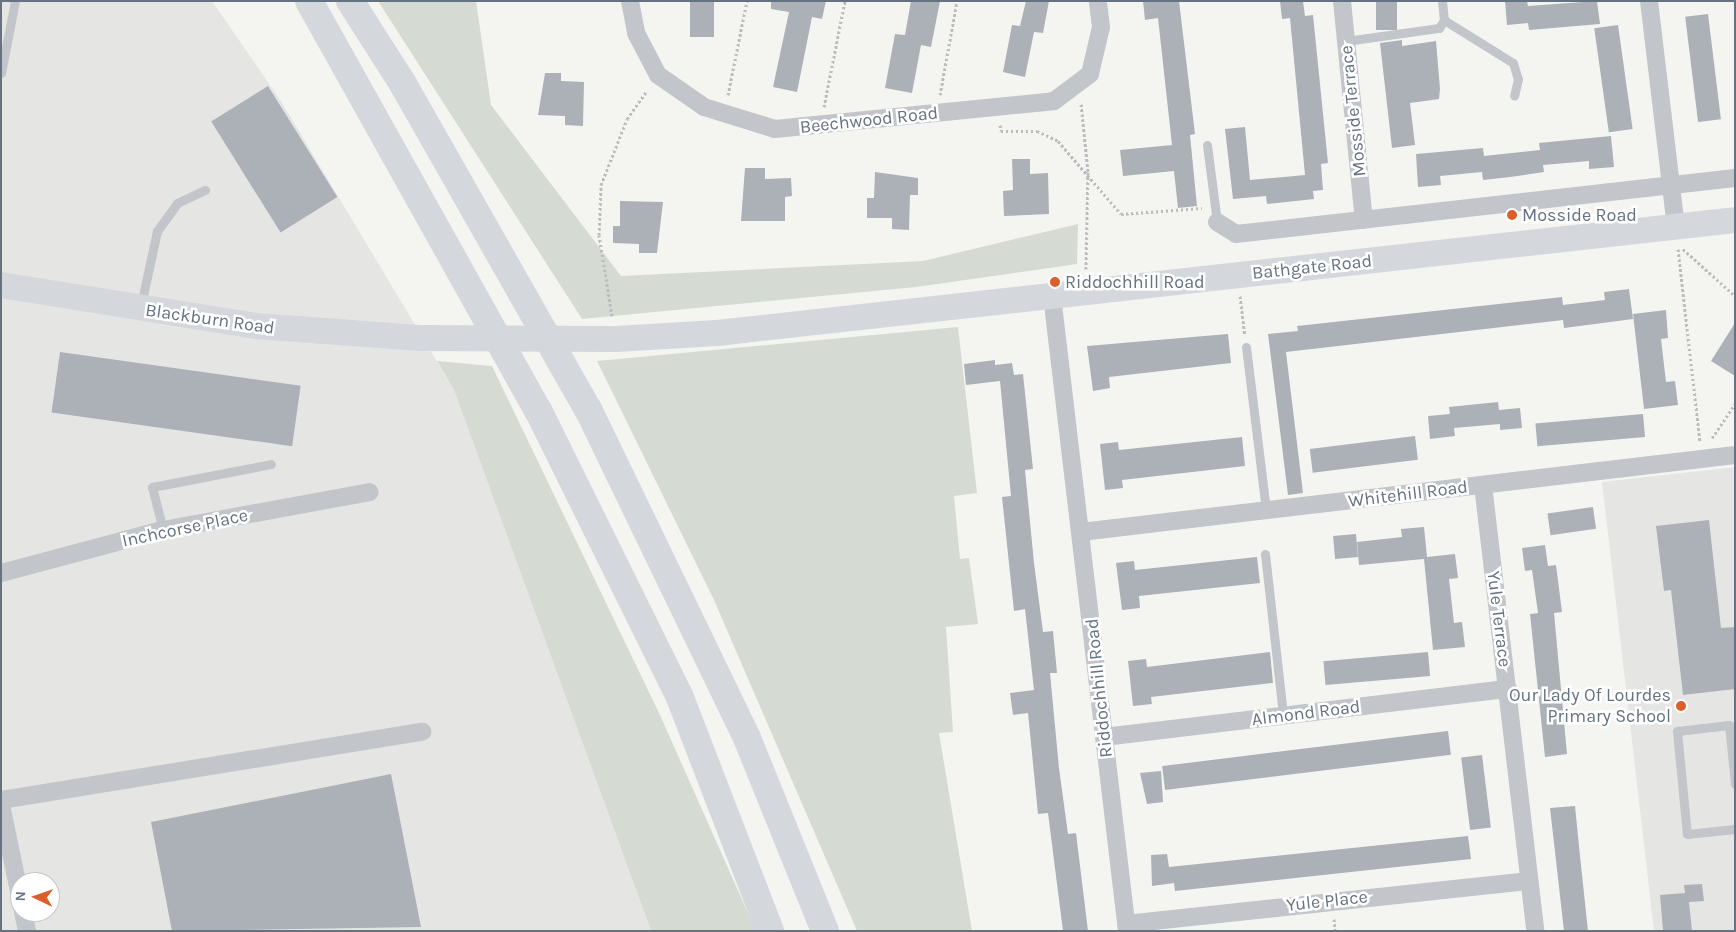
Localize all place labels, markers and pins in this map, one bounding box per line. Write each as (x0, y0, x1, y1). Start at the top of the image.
place label: Mosside Road (1522, 204, 1637, 226)
marker: Mosside Road (1506, 209, 1518, 221)
place label: Riddochhill Road (1065, 271, 1205, 293)
marker: Riddochhill Road (1049, 276, 1061, 288)
place label: Our Lady Of Lourdes Primary School (1509, 685, 1671, 728)
marker: Our Lady Of Lourdes Primary School (1675, 700, 1687, 712)

